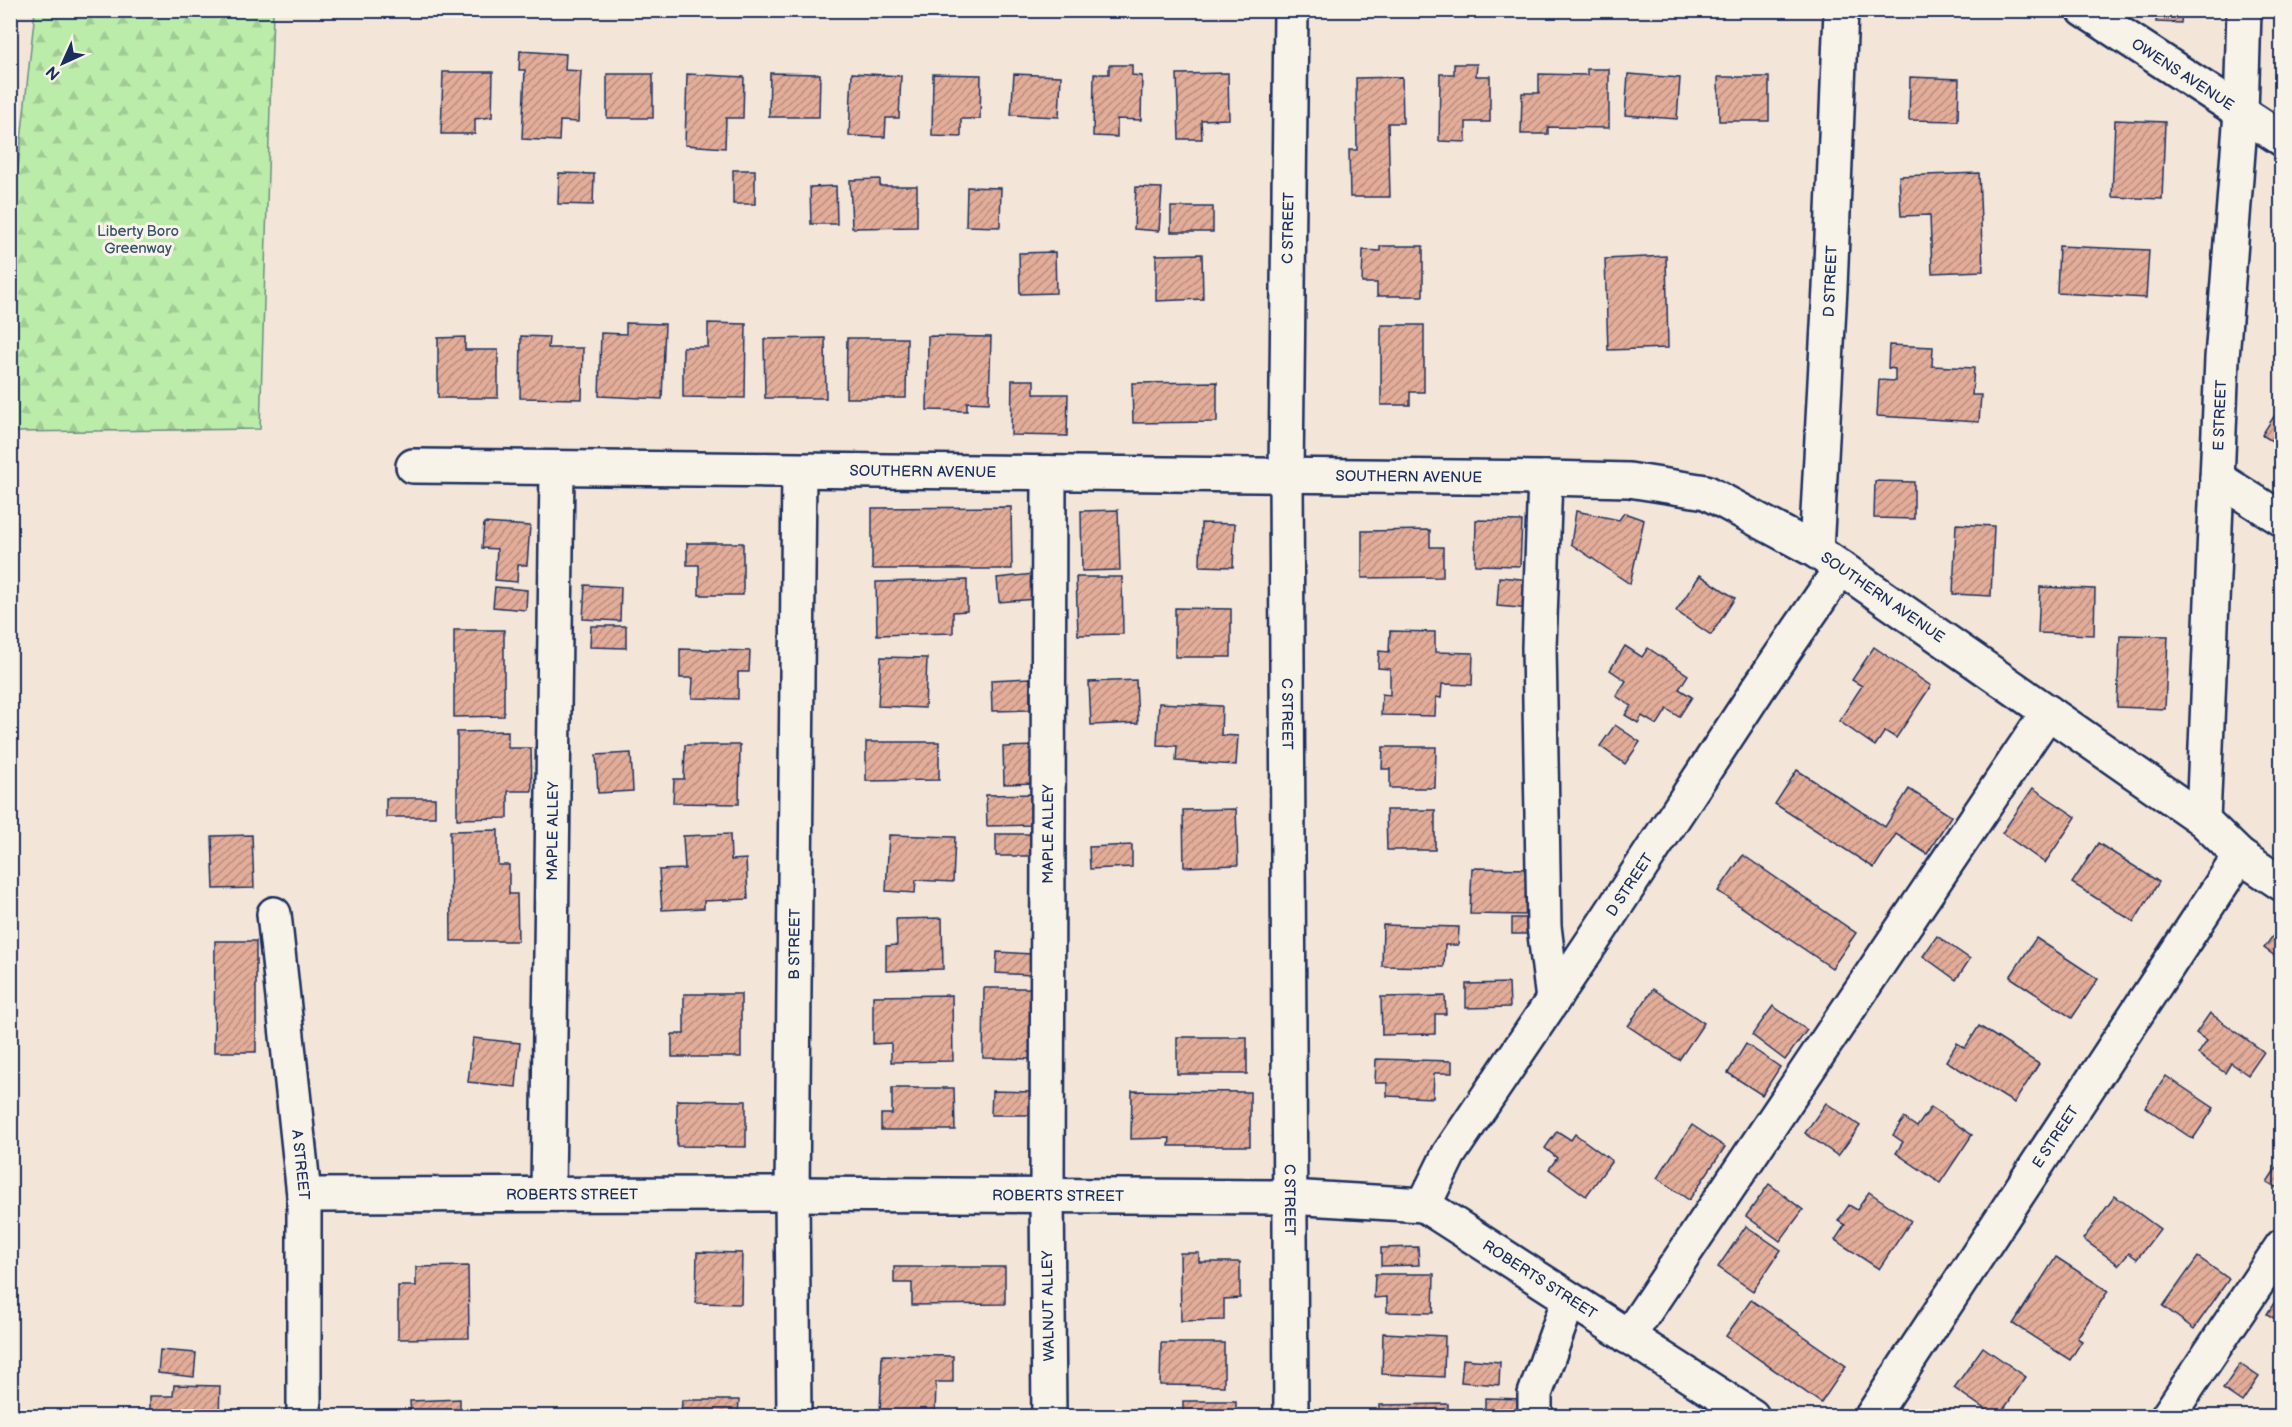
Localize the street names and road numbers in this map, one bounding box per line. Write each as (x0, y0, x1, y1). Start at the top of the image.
street label: OWENS AVENUE (2128, 35, 2237, 115)
street label: C STREET (1278, 192, 1299, 264)
street label: D STREET (1819, 245, 1842, 318)
street label: E STREET (2209, 380, 2231, 451)
street label: SOUTHERN AVENUE (850, 462, 996, 482)
street label: SOUTHERN AVENUE (1336, 467, 1482, 487)
street label: SOUTHERN AVENUE (1817, 548, 1948, 647)
street label: C STREET (1277, 678, 1296, 750)
street label: MAPLE ALLEY (543, 781, 563, 881)
street label: MAPLE ALLEY (1039, 784, 1058, 884)
street label: D STREET (1602, 850, 1658, 920)
street label: B STREET (785, 908, 805, 980)
street label: E STREET (2028, 1102, 2083, 1172)
street label: A STREET (287, 1129, 313, 1200)
street label: C STREET (1280, 1164, 1299, 1236)
street label: ROBERTS STREET (506, 1185, 638, 1205)
street label: ROBERTS STREET (992, 1186, 1124, 1206)
street label: ROBERTS STREET (1479, 1236, 1600, 1324)
street label: WALNUT ALLEY (1038, 1250, 1059, 1362)

